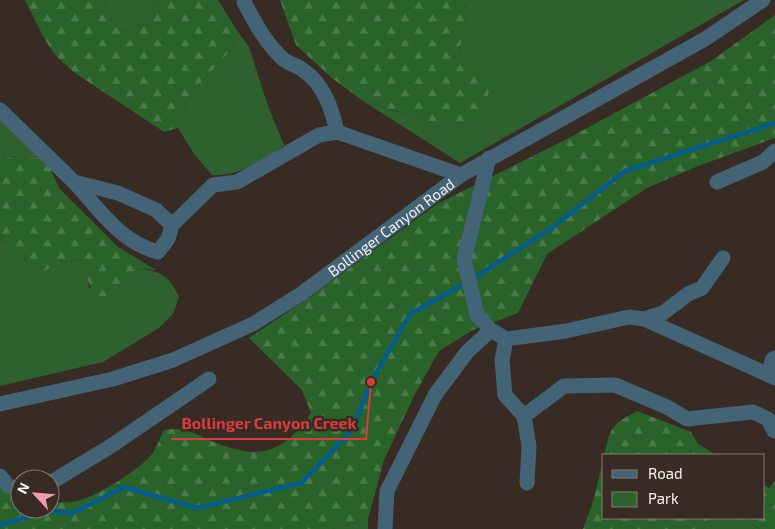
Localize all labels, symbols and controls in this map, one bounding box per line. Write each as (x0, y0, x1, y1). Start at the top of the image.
street label: Bollinger Canyon Road (324, 174, 458, 280)
callout: Bollinger Canyon Creek (171, 408, 366, 439)
text: Bollinger Canyon Creek (181, 413, 357, 433)
legend (602, 454, 765, 519)
text: Road (648, 464, 683, 482)
north arrow (10, 469, 60, 519)
text: N (13, 480, 33, 496)
text: Park (648, 489, 679, 507)

